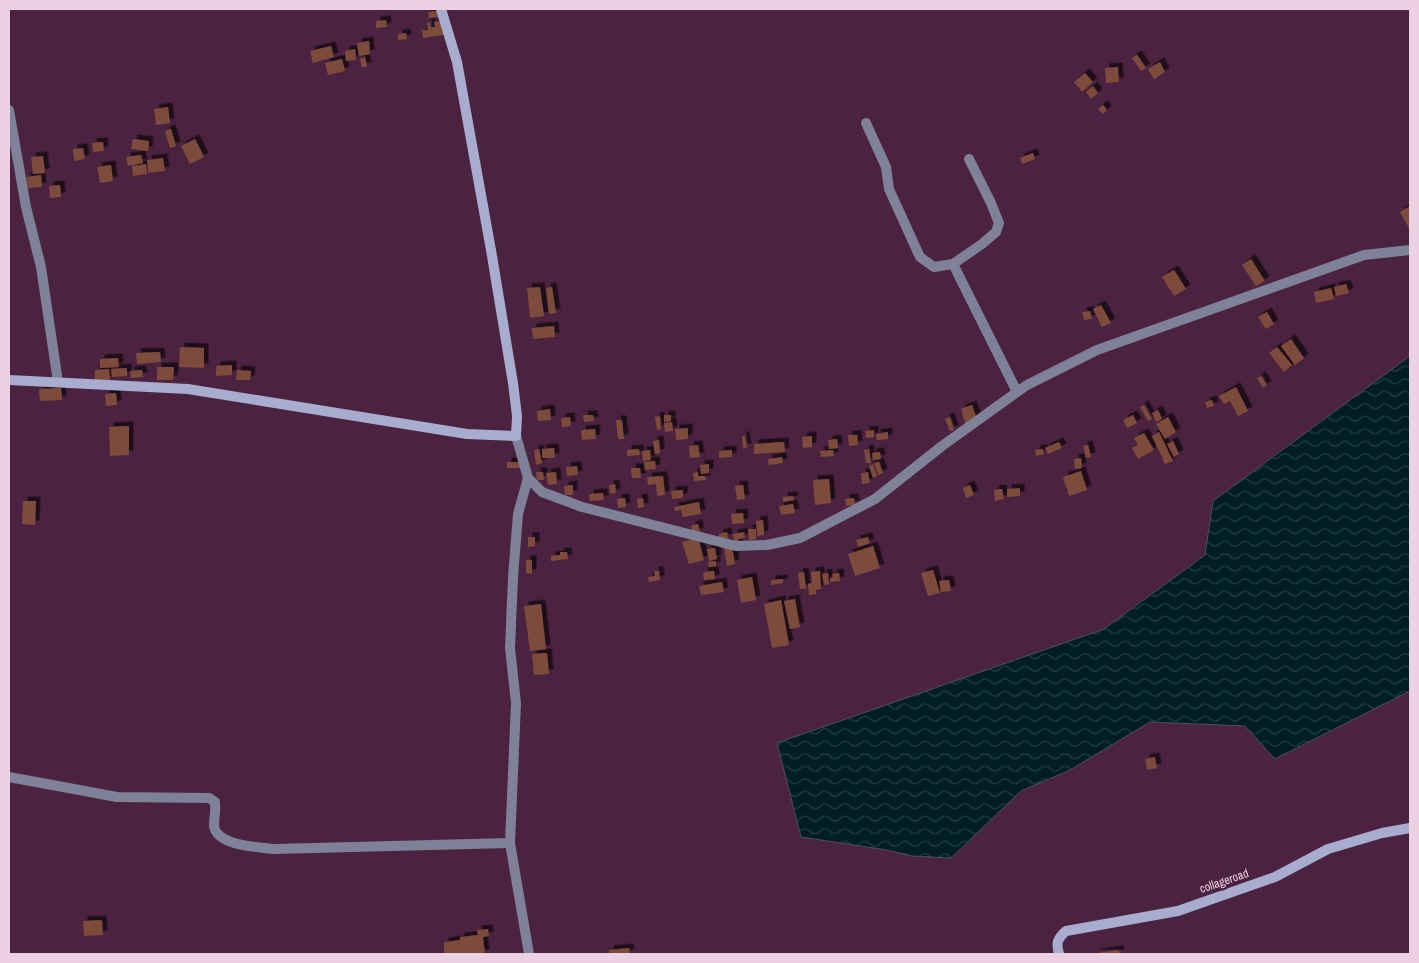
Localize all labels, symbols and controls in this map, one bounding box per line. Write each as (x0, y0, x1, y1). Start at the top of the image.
street label: collageroad (1197, 865, 1251, 897)

